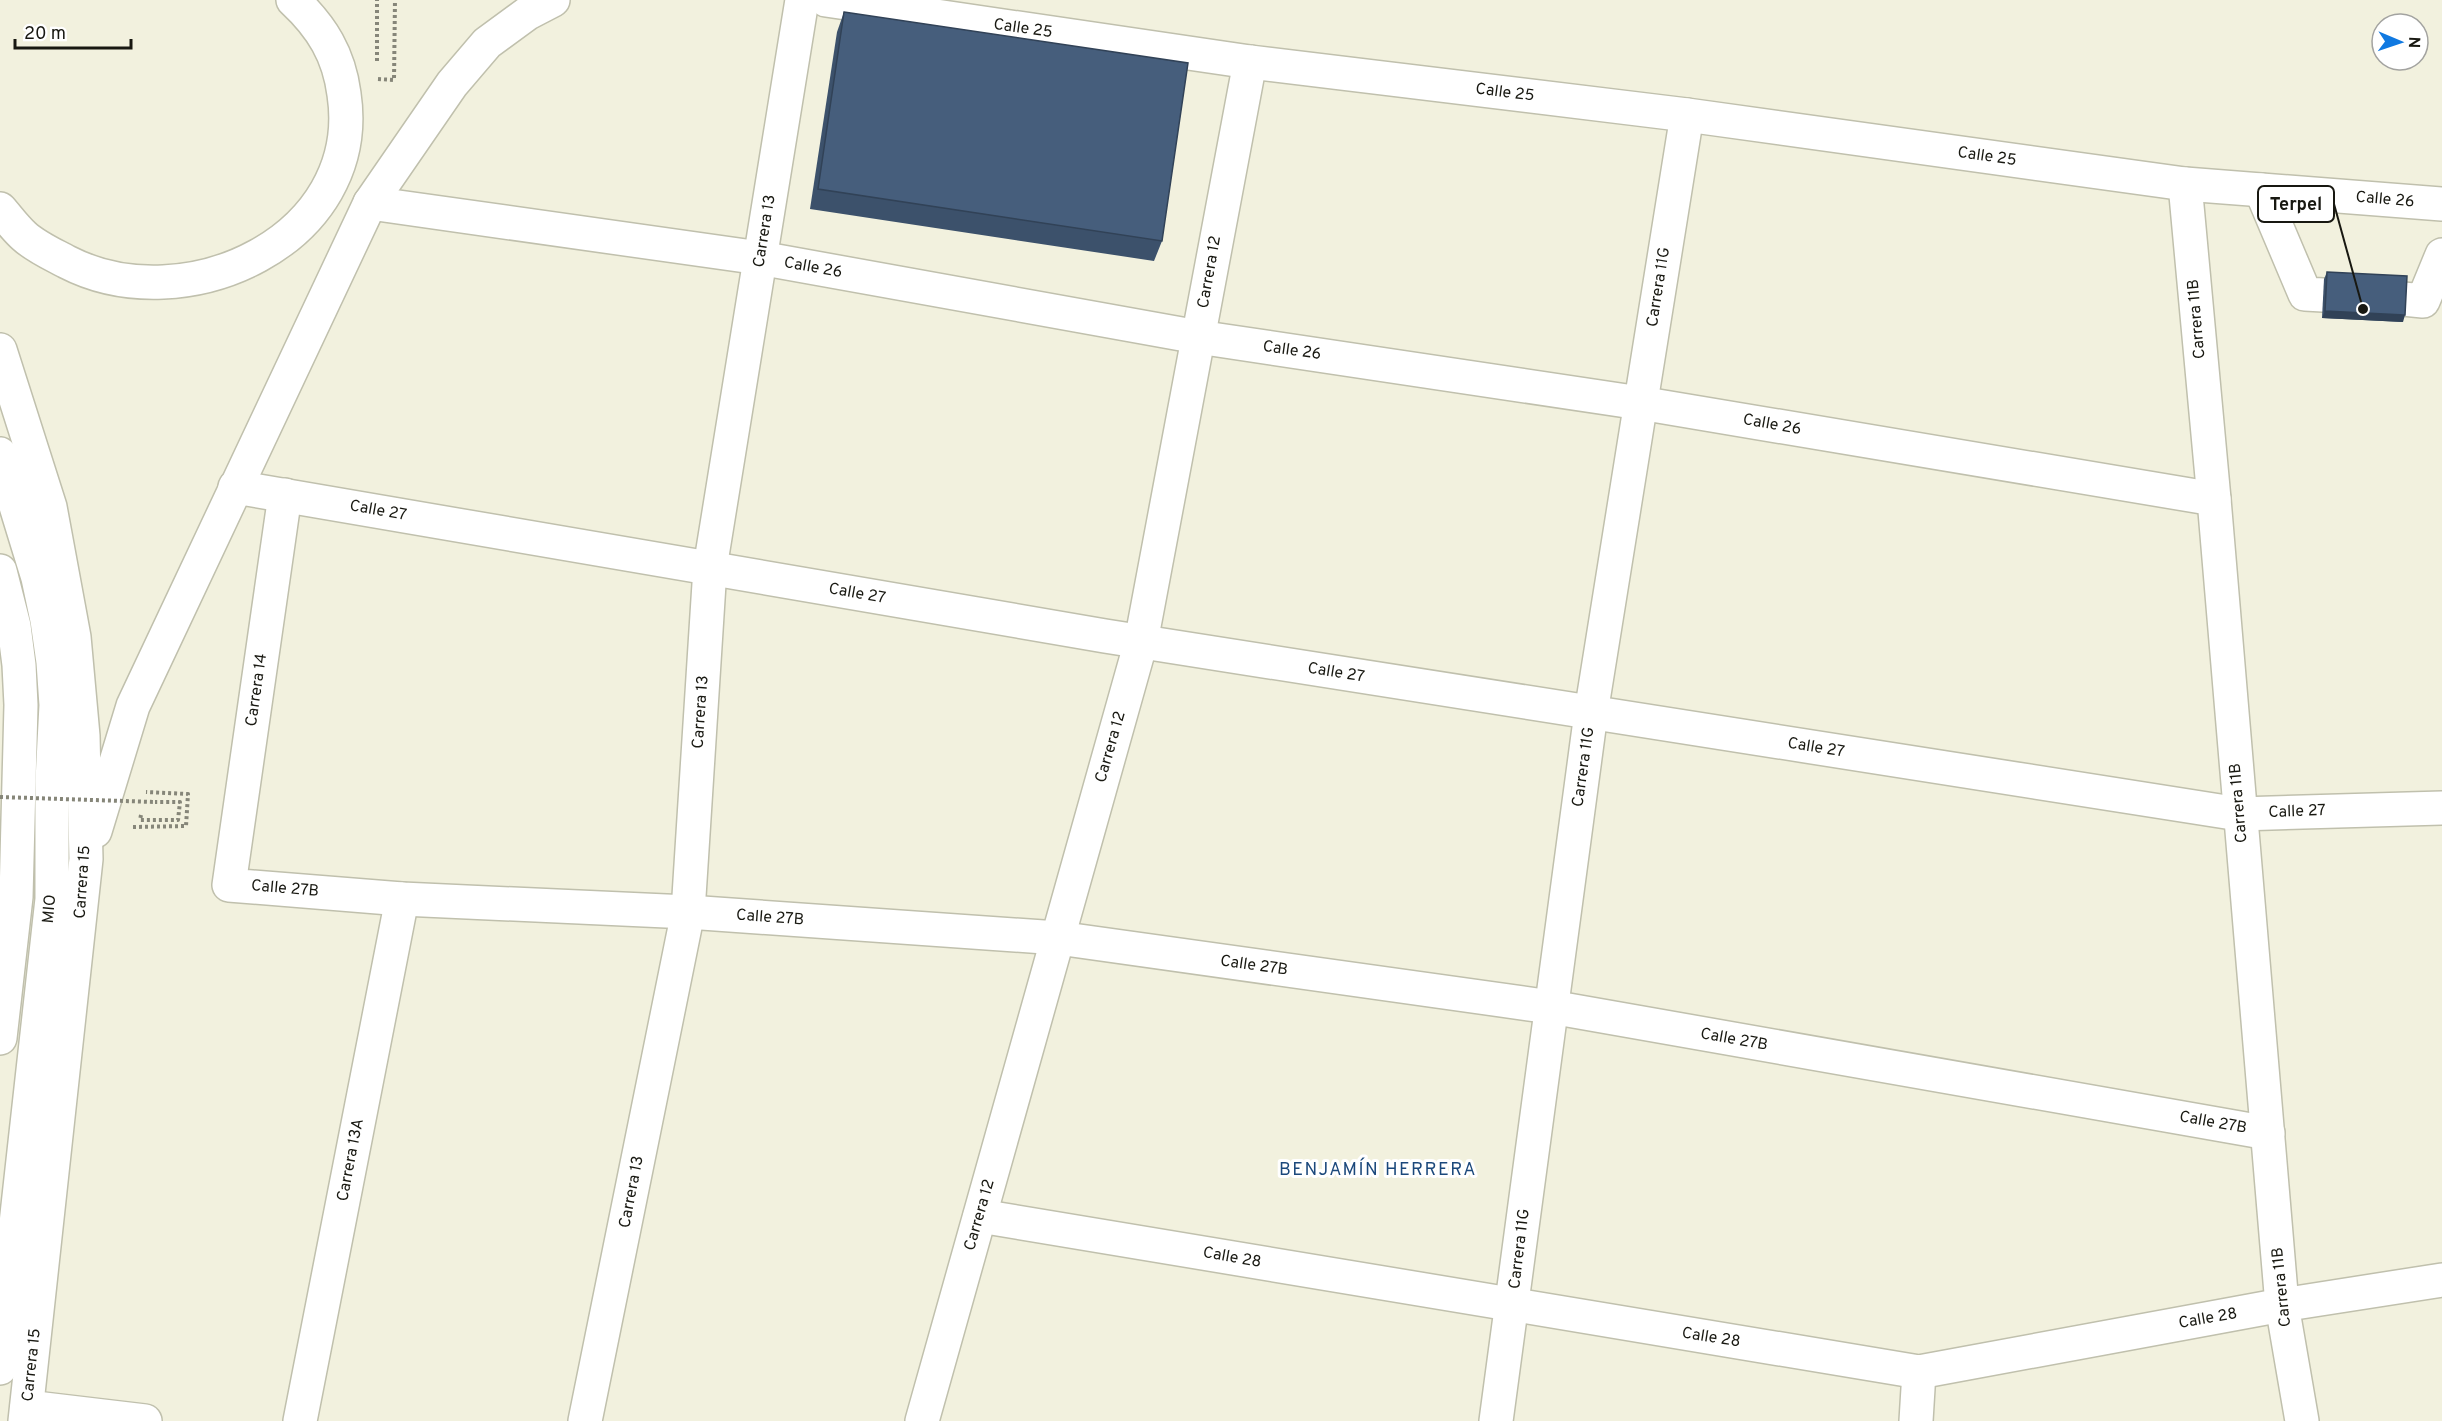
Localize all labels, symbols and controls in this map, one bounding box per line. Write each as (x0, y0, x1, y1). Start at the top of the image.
scale bar (15, 12, 130, 50)
north arrow (2370, 12, 2430, 72)
street label: Calle 25 (992, 15, 1054, 43)
text: 20 m (24, 23, 66, 46)
text: N (2403, 36, 2423, 49)
street label: Calle 25 (1474, 79, 1536, 107)
street label: Calle 25 (1956, 143, 2018, 171)
callout: Terpel (2258, 186, 2334, 222)
street label: Calle 26 (2355, 187, 2415, 213)
street label: Carrera 13 (749, 193, 781, 269)
text: Terpel (2270, 194, 2322, 217)
street label: Carrera 12 (1194, 234, 1226, 310)
street label: Carrera 11G (1643, 246, 1675, 328)
street label: Calle 26 (782, 253, 844, 283)
street label: Carrera 11B (2184, 278, 2210, 360)
street label: Calle 26 (1261, 337, 1323, 365)
street label: Calle 26 (1741, 410, 1803, 440)
street label: Calle 27 (348, 496, 408, 526)
street label: Calle 27 (827, 579, 887, 609)
street label: Carrera 14 (242, 652, 272, 728)
street label: Calle 27 (1306, 659, 1366, 687)
street label: Carrera 13 (688, 675, 714, 749)
street label: Carrera 12 (1091, 709, 1131, 785)
street label: Carrera 11G (1568, 726, 1600, 808)
street label: Calle 27 (1786, 734, 1846, 762)
street label: Carrera 11B (2226, 762, 2252, 844)
street label: Calle 27 (2268, 801, 2326, 823)
street label: Carrera 15 (70, 845, 96, 919)
street label: Calle 27B (250, 876, 320, 902)
street label: MIO (39, 894, 61, 924)
street label: Calle 27B (735, 906, 805, 930)
street label: Calle 27B (1219, 951, 1289, 981)
street label: Calle 27B (1699, 1024, 1769, 1056)
street label: Calle 27B (2178, 1107, 2248, 1139)
street label: Carrera 13A (333, 1117, 369, 1203)
street label: Carrera 13 (615, 1154, 649, 1230)
district label: BENJAMÍN HERRERA (1279, 1157, 1477, 1182)
street label: Carrera 12 (960, 1177, 1000, 1253)
street label: Carrera 11G (1505, 1208, 1535, 1290)
street label: Calle 28 (1201, 1243, 1263, 1273)
street label: Carrera 11B (2268, 1246, 2296, 1328)
street label: Calle 28 (2177, 1304, 2239, 1334)
street label: Calle 28 (1680, 1324, 1742, 1352)
street label: Carrera 15 (18, 1327, 46, 1403)

